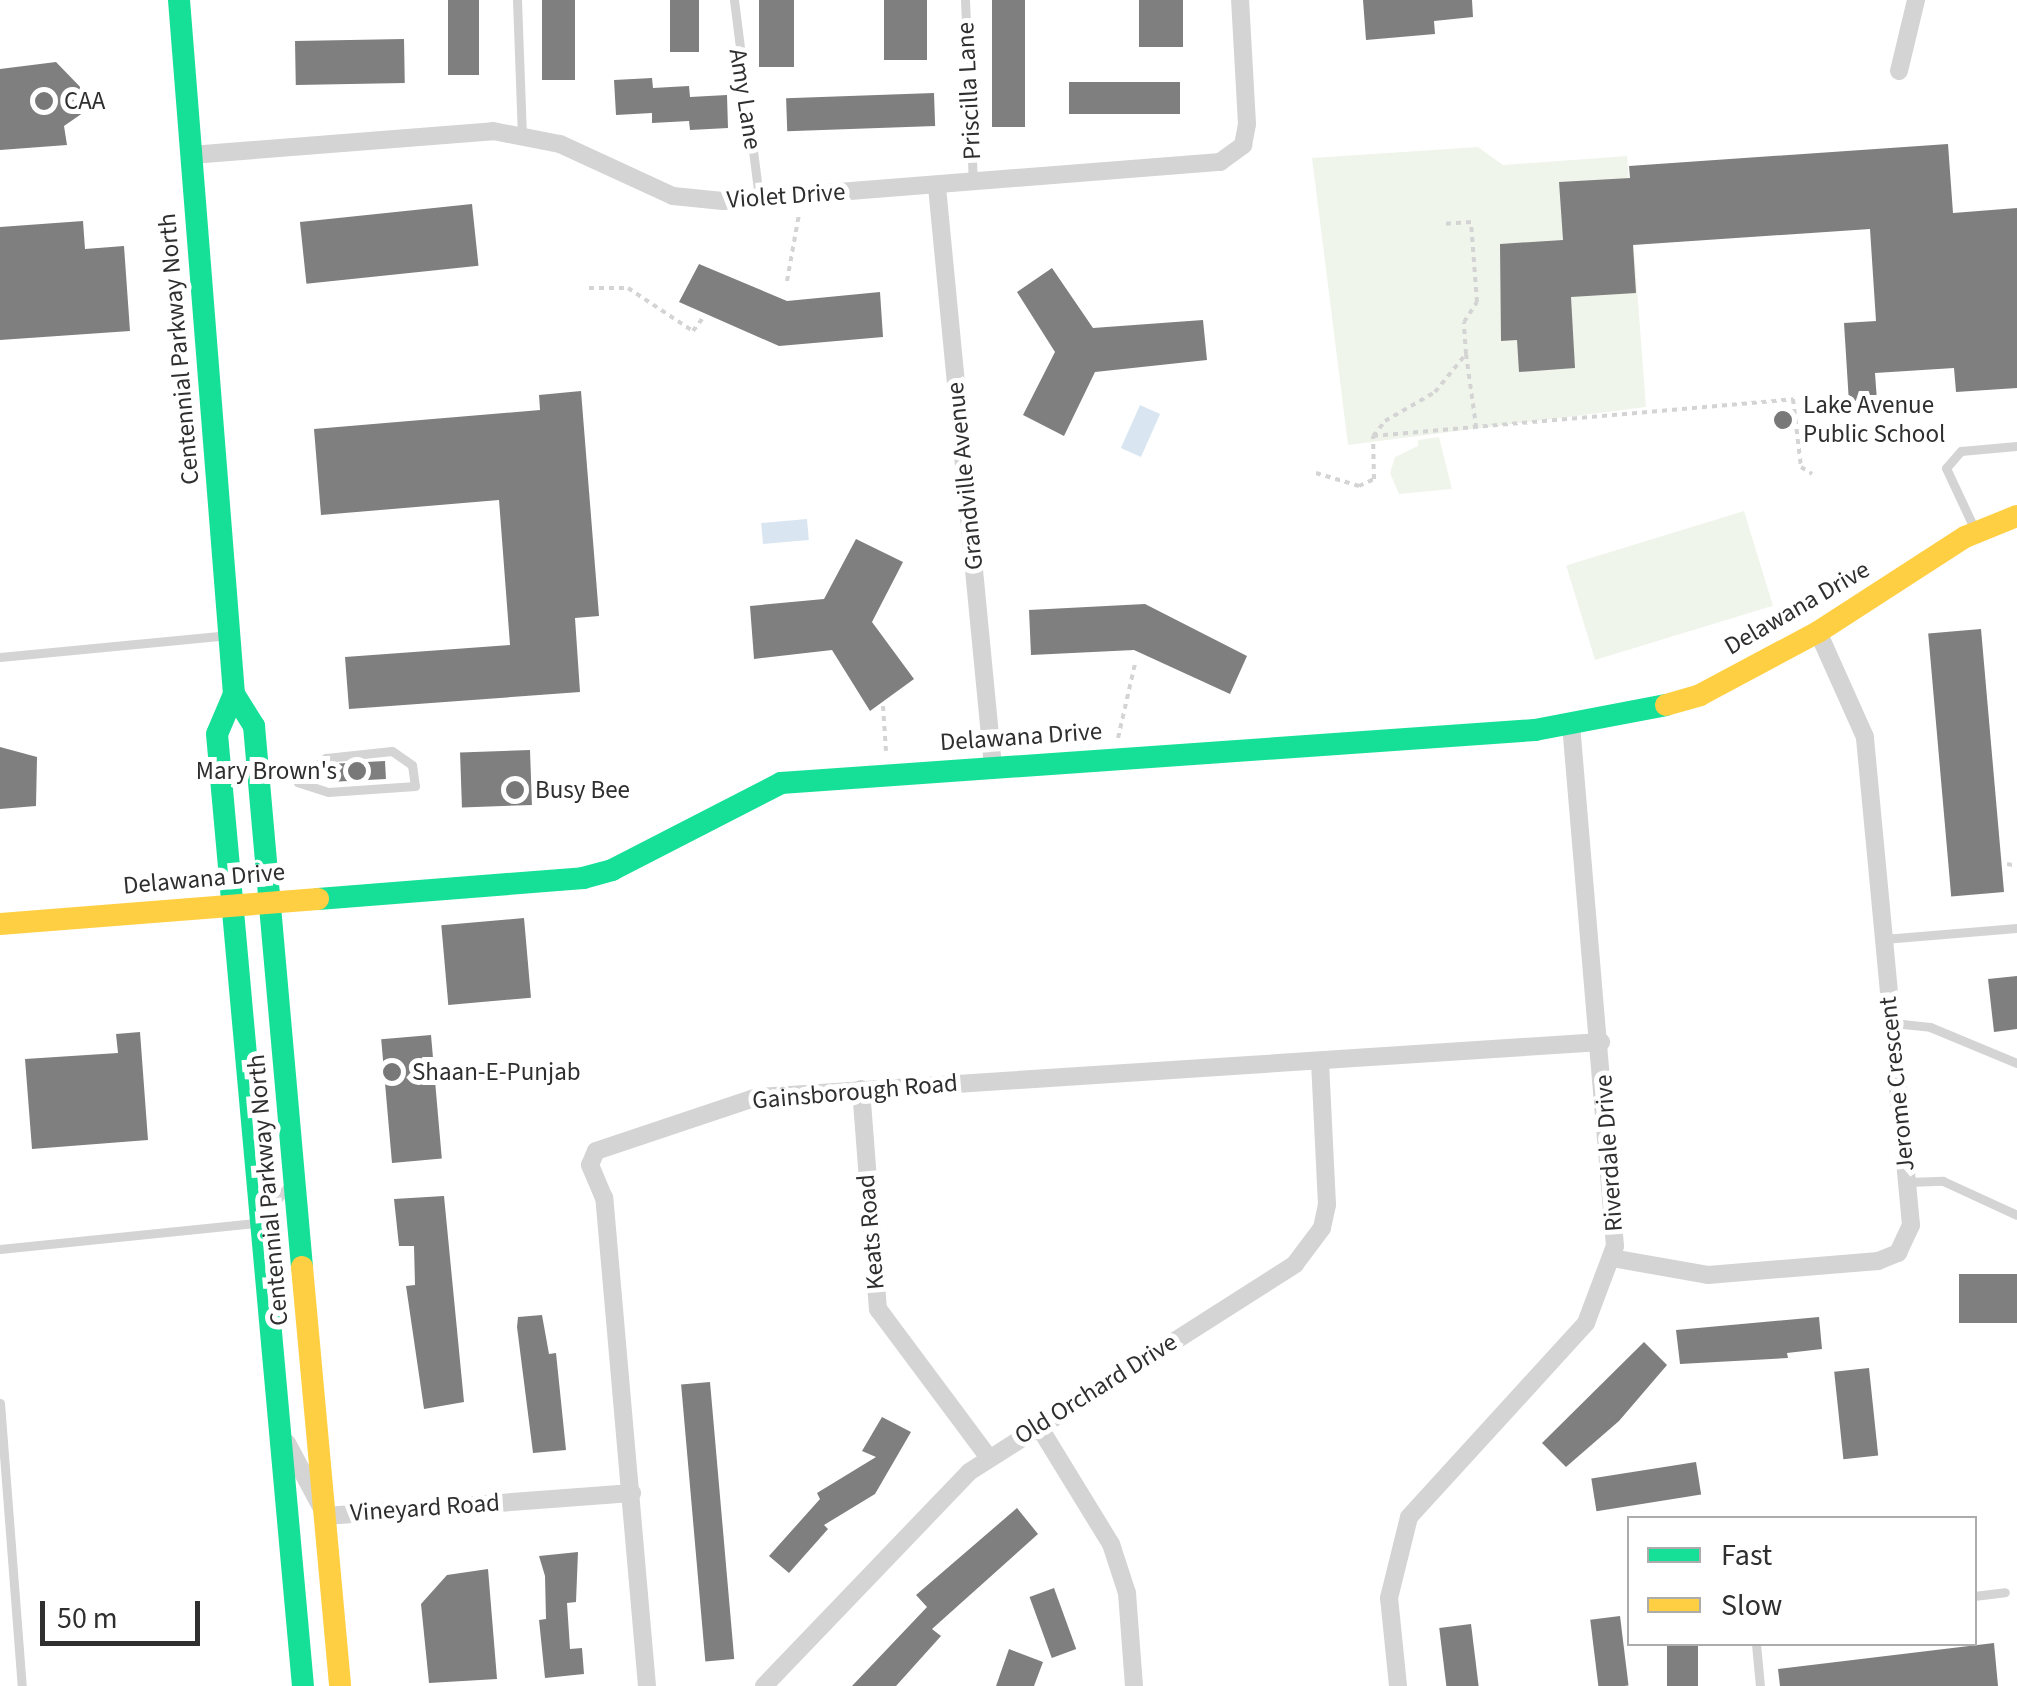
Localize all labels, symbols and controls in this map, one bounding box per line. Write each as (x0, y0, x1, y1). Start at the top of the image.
street label: Priscilla Lane (950, 21, 988, 161)
street label: Amy Lane (722, 46, 768, 152)
place label: CAA (64, 86, 105, 116)
marker: CAA (33, 90, 55, 112)
street label: Violet Drive (726, 177, 846, 215)
street label: Centennial Parkway North (152, 212, 206, 486)
street label: Grandville Avenue (940, 381, 990, 571)
place label: Lake Avenue Public School (1803, 391, 1945, 450)
marker: Lake Avenue Public School (1772, 409, 1794, 431)
street label: Delawana Drive (1719, 554, 1875, 662)
street label: Delawana Drive (939, 716, 1103, 758)
place label: Mary Brown's (196, 756, 337, 786)
marker: Mary Brown's (346, 760, 368, 782)
place label: Busy Bee (535, 775, 630, 805)
marker: Busy Bee (504, 779, 526, 801)
street label: Delawana Drive (122, 857, 286, 901)
street label: Jerome Crescent (1873, 995, 1921, 1173)
street label: Centennial Parkway North (241, 1053, 295, 1327)
place label: Shaan-E-Punjab (412, 1057, 581, 1087)
marker: Shaan-E-Punjab (381, 1061, 403, 1083)
street label: Gainsborough Road (751, 1068, 959, 1116)
street label: Riverdale Drive (1589, 1074, 1629, 1232)
street label: Keats Road (851, 1173, 891, 1291)
street label: Old Orchard Drive (1009, 1327, 1183, 1451)
street label: Vineyard Road (349, 1488, 501, 1528)
legend (1627, 1516, 1977, 1646)
text: Fast (1721, 1534, 1772, 1577)
scale bar (45, 1581, 205, 1643)
text: Slow (1721, 1584, 1782, 1627)
text: 50 m (57, 1597, 118, 1640)

